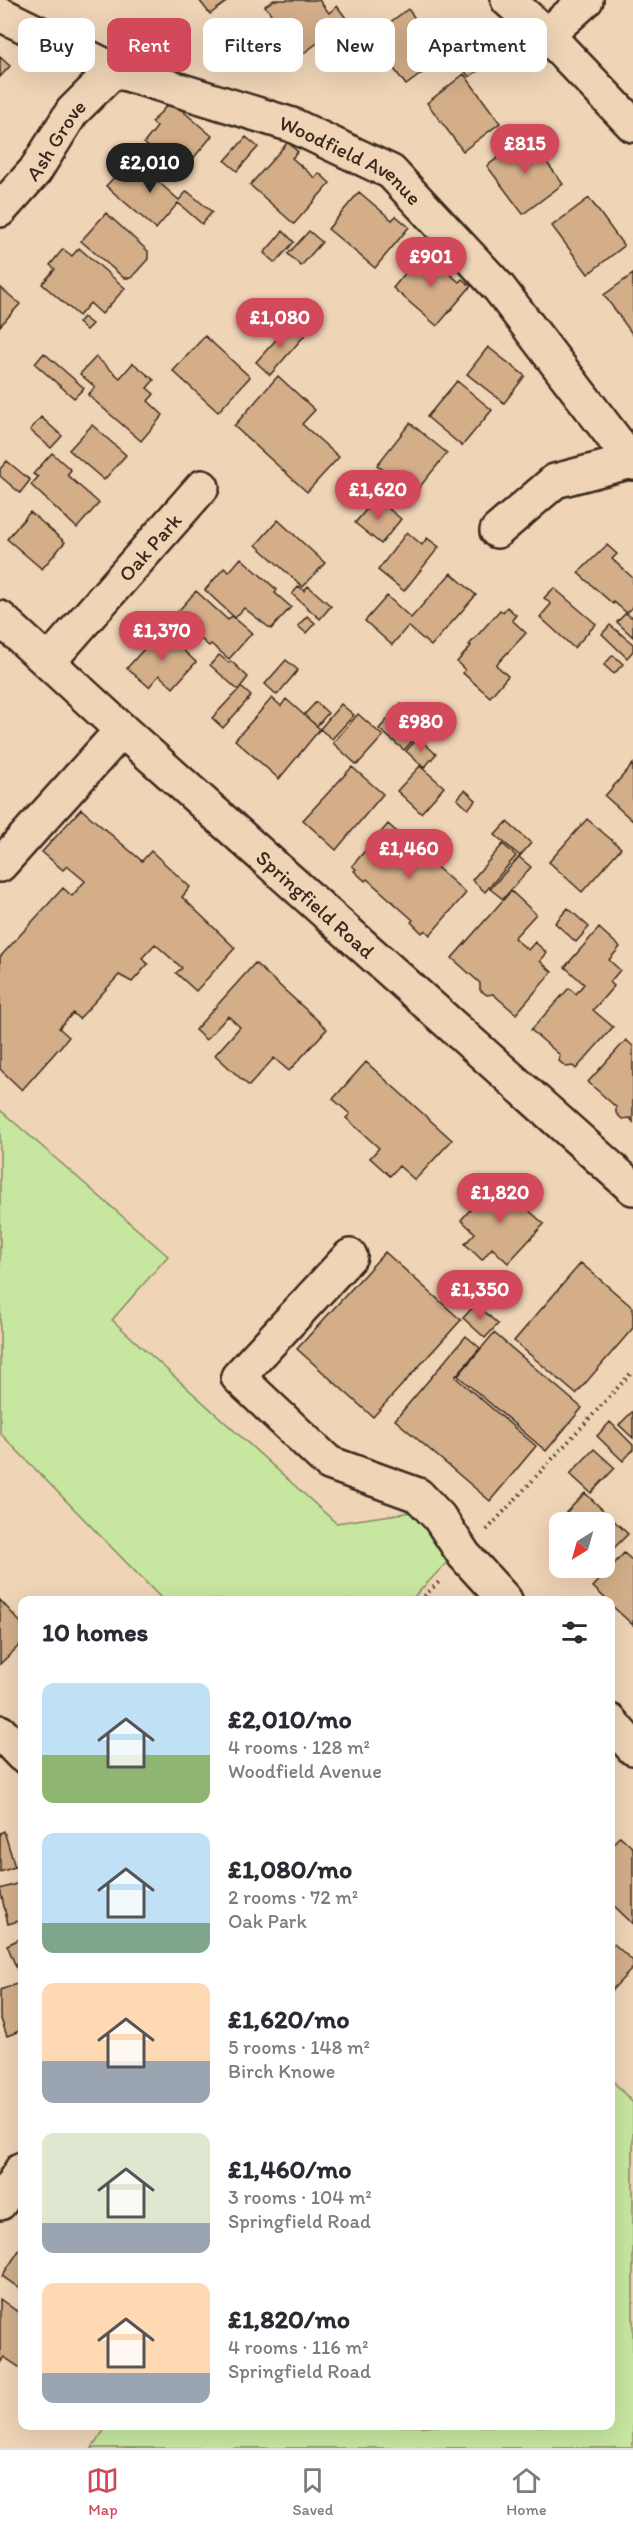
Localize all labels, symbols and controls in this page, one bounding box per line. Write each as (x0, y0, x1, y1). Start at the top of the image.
chip: Buy (18, 18, 95, 72)
chip: Rent (107, 18, 191, 72)
chip: Filters (203, 18, 303, 72)
chip: New (315, 18, 395, 72)
chip: Apartment (407, 18, 547, 72)
street label: Ash Grove (20, 93, 91, 185)
street label: Woodfield Avenue (277, 109, 427, 210)
pin: £815 (489, 124, 561, 175)
text: £815 (504, 131, 546, 155)
pin: £2,010 (101, 143, 199, 194)
text: £2,010 (120, 150, 180, 174)
pin: £901 (395, 237, 467, 288)
text: £901 (410, 244, 452, 268)
pin: £1,080 (231, 298, 329, 349)
text: £1,080 (250, 305, 310, 329)
pin: £1,620 (329, 470, 427, 521)
text: £1,620 (349, 477, 407, 501)
street label: Oak Park (113, 507, 186, 586)
pin: £1,370 (113, 611, 211, 662)
text: £1,370 (133, 618, 191, 642)
pin: £980 (385, 702, 457, 753)
text: £980 (399, 709, 443, 733)
pin: £1,460 (360, 829, 458, 880)
text: £1,460 (379, 836, 439, 860)
street label: Springfield Road (252, 844, 381, 964)
pin: £1,820 (451, 1173, 549, 1224)
text: £1,820 (471, 1180, 529, 1204)
pin: £1,350 (431, 1270, 529, 1321)
text: £1,350 (451, 1277, 509, 1301)
north arrow (549, 1512, 615, 1578)
map controls (549, 1512, 615, 1578)
text: 10 homes (42, 1616, 148, 1648)
icon: filters (558, 1616, 591, 1649)
text: £2,010/mo (228, 1703, 352, 1735)
icon: home (90, 1707, 162, 1779)
text: 4 rooms · 128 m² (228, 1735, 370, 1759)
text: Woodfield Avenue (228, 1759, 382, 1783)
text: £1,080/mo (228, 1853, 352, 1885)
icon: home (90, 1857, 162, 1929)
text: 2 rooms · 72 m² (228, 1885, 358, 1909)
text: Oak Park (228, 1909, 307, 1933)
text: £1,620/mo (228, 2003, 350, 2035)
icon: home (90, 2007, 162, 2079)
text: 5 rooms · 148 m² (228, 2035, 370, 2059)
text: Birch Knowe (228, 2059, 335, 2083)
text: £1,460/mo (228, 2153, 352, 2185)
icon: home (90, 2157, 162, 2229)
text: 3 rooms · 104 m² (228, 2185, 372, 2209)
text: Springfield Road (228, 2209, 371, 2233)
text: £1,820/mo (228, 2303, 350, 2335)
icon: home (90, 2307, 162, 2379)
text: 4 rooms · 116 m² (228, 2335, 368, 2359)
text: Springfield Road (228, 2359, 371, 2383)
tab: Map (86, 2464, 119, 2519)
tab: Saved (292, 2464, 333, 2519)
tab: Home (506, 2464, 547, 2519)

